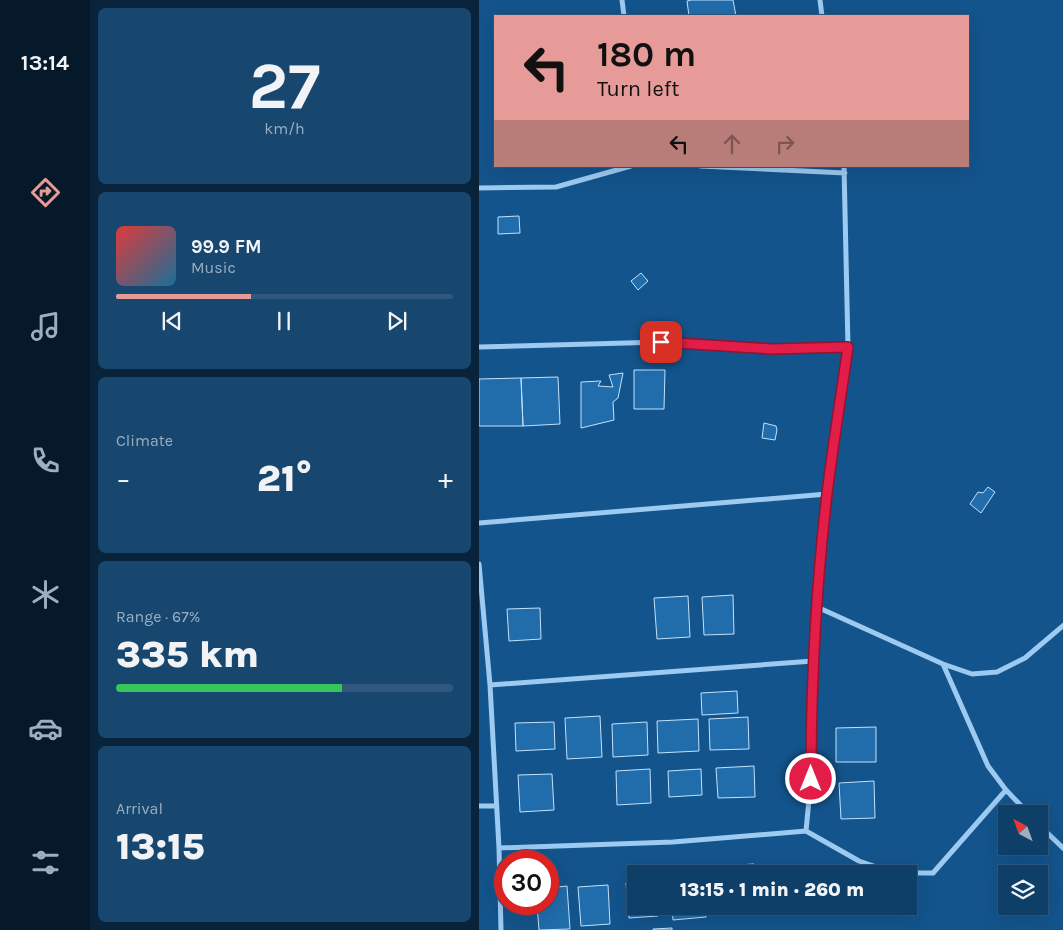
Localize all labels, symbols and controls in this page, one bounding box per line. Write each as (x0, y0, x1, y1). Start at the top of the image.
text: 180 m (597, 34, 696, 75)
icon: left (514, 35, 579, 100)
text: 27 (249, 48, 320, 124)
text: 13:14 (21, 50, 69, 76)
text: Turn left (597, 76, 680, 102)
text: km/h (264, 119, 305, 138)
icon: left (665, 130, 693, 158)
icon: ahead (718, 130, 746, 158)
icon: right (771, 130, 799, 158)
icon: directions (28, 175, 63, 210)
text: 99.9 FM (191, 236, 262, 258)
text: Music (191, 258, 236, 277)
icon: previous (158, 307, 186, 335)
icon: pause (270, 307, 298, 335)
icon: next (383, 307, 411, 335)
icon: music (28, 309, 63, 344)
pin (640, 321, 682, 363)
icon: arrive (647, 328, 675, 356)
text: Climate (116, 431, 173, 450)
icon: phone (28, 443, 63, 478)
text: 21° (257, 456, 312, 501)
text: − (116, 462, 131, 495)
text: + (438, 462, 453, 495)
icon: climate (28, 577, 63, 612)
text: Range · 67% (116, 607, 200, 626)
text: 335 km (116, 632, 259, 677)
icon: car (28, 711, 63, 746)
position arrow (784, 752, 836, 804)
text: Arrival (116, 799, 163, 818)
north arrow (998, 805, 1048, 855)
map controls (998, 805, 1048, 915)
text: 13:15 (116, 824, 205, 869)
icon: filters (28, 845, 63, 880)
speed limit sign: 30 (494, 850, 559, 915)
button: layers (998, 865, 1048, 915)
text: 13:15 · 1 min · 260 m (680, 879, 864, 901)

